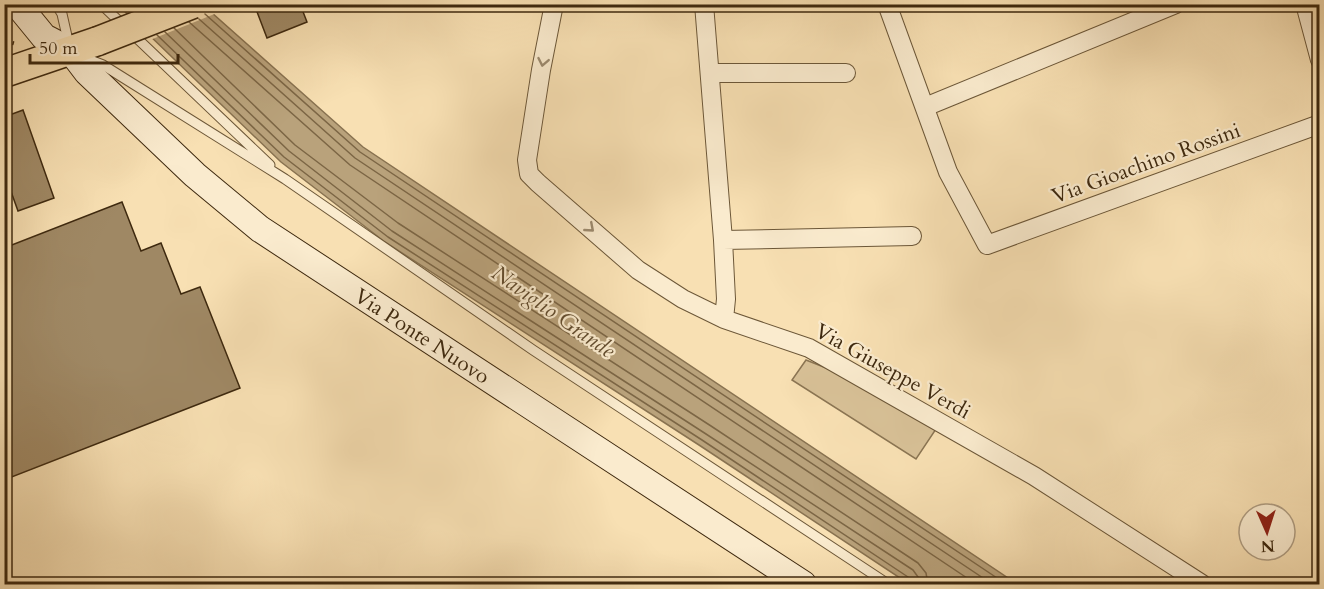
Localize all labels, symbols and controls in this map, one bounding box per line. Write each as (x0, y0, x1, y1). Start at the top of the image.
scale bar (30, 27, 178, 65)
text: 50 m (39, 36, 78, 61)
one-way arrow (537, 57, 550, 67)
street label: Via Gioachino Rossini (1048, 116, 1245, 211)
one-way arrow (583, 221, 594, 232)
water label: Naviglio Grande (486, 258, 622, 366)
street label: Via Ponte Nuovo (348, 282, 495, 391)
street label: Via Giuseppe Verdi (810, 317, 976, 426)
north arrow (1237, 502, 1297, 562)
text: N (1260, 535, 1275, 557)

